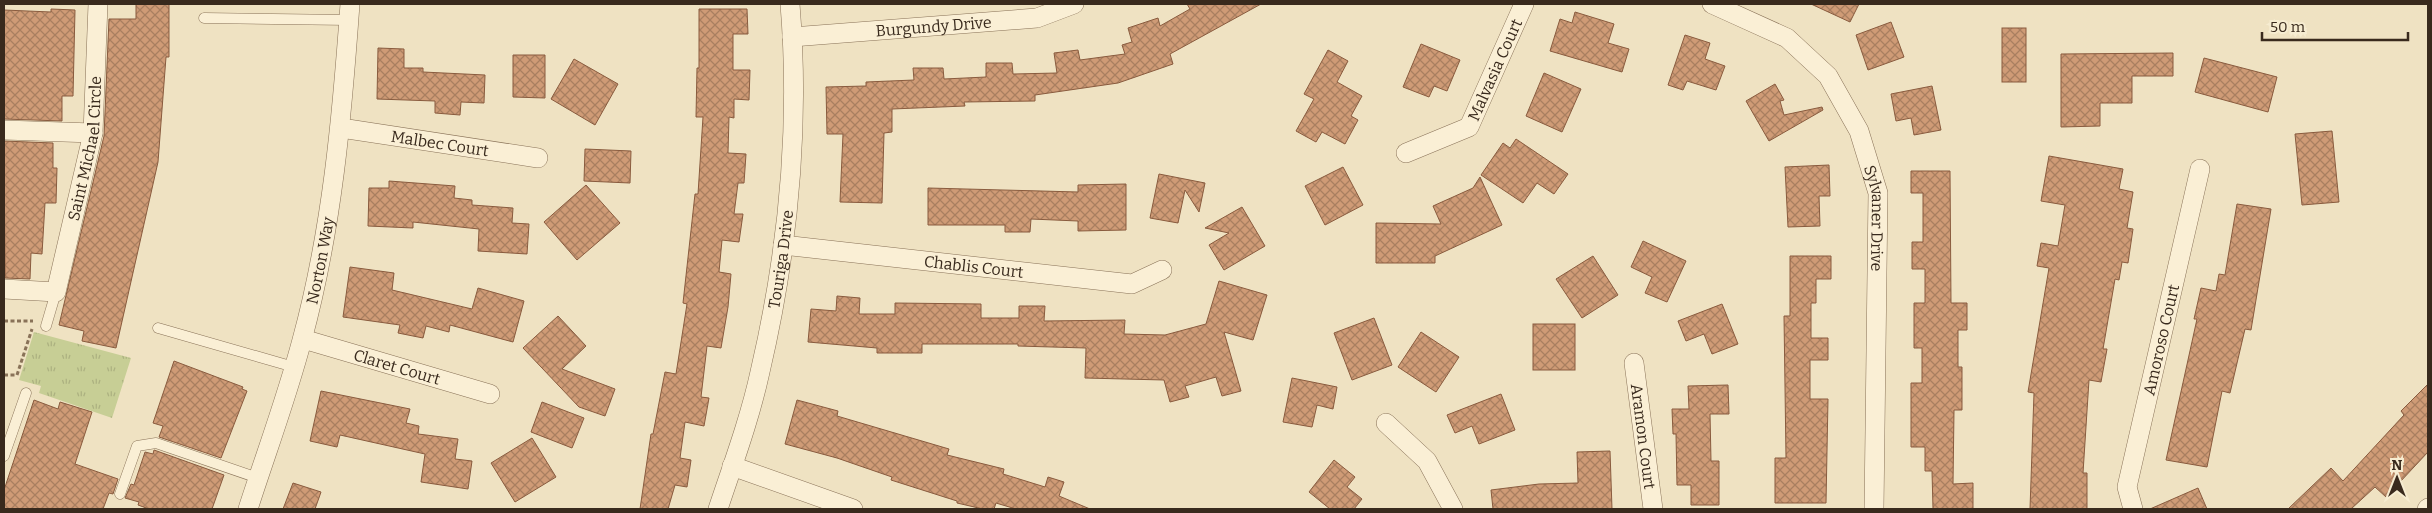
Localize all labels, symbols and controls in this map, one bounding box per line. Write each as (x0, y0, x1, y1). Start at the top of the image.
scale bar (2262, 10, 2408, 42)
street label: Burgundy Drive (875, 12, 992, 40)
street label: Malvasia Court (1464, 15, 1526, 124)
text: 50 m (2270, 18, 2306, 36)
street label: Saint Michael Circle (63, 76, 105, 223)
street label: Malbec Court (390, 126, 490, 160)
street label: Sylvaner Drive (1860, 163, 1888, 272)
street label: Touriga Drive (764, 209, 797, 310)
street label: Norton Way (302, 215, 337, 306)
street label: Chablis Court (923, 251, 1025, 281)
street label: Amoroso Court (2139, 282, 2183, 397)
street label: Claret Court (351, 345, 443, 388)
street label: Aramon Court (1627, 383, 1660, 490)
north arrow (2372, 453, 2422, 503)
text: N (2392, 457, 2403, 474)

